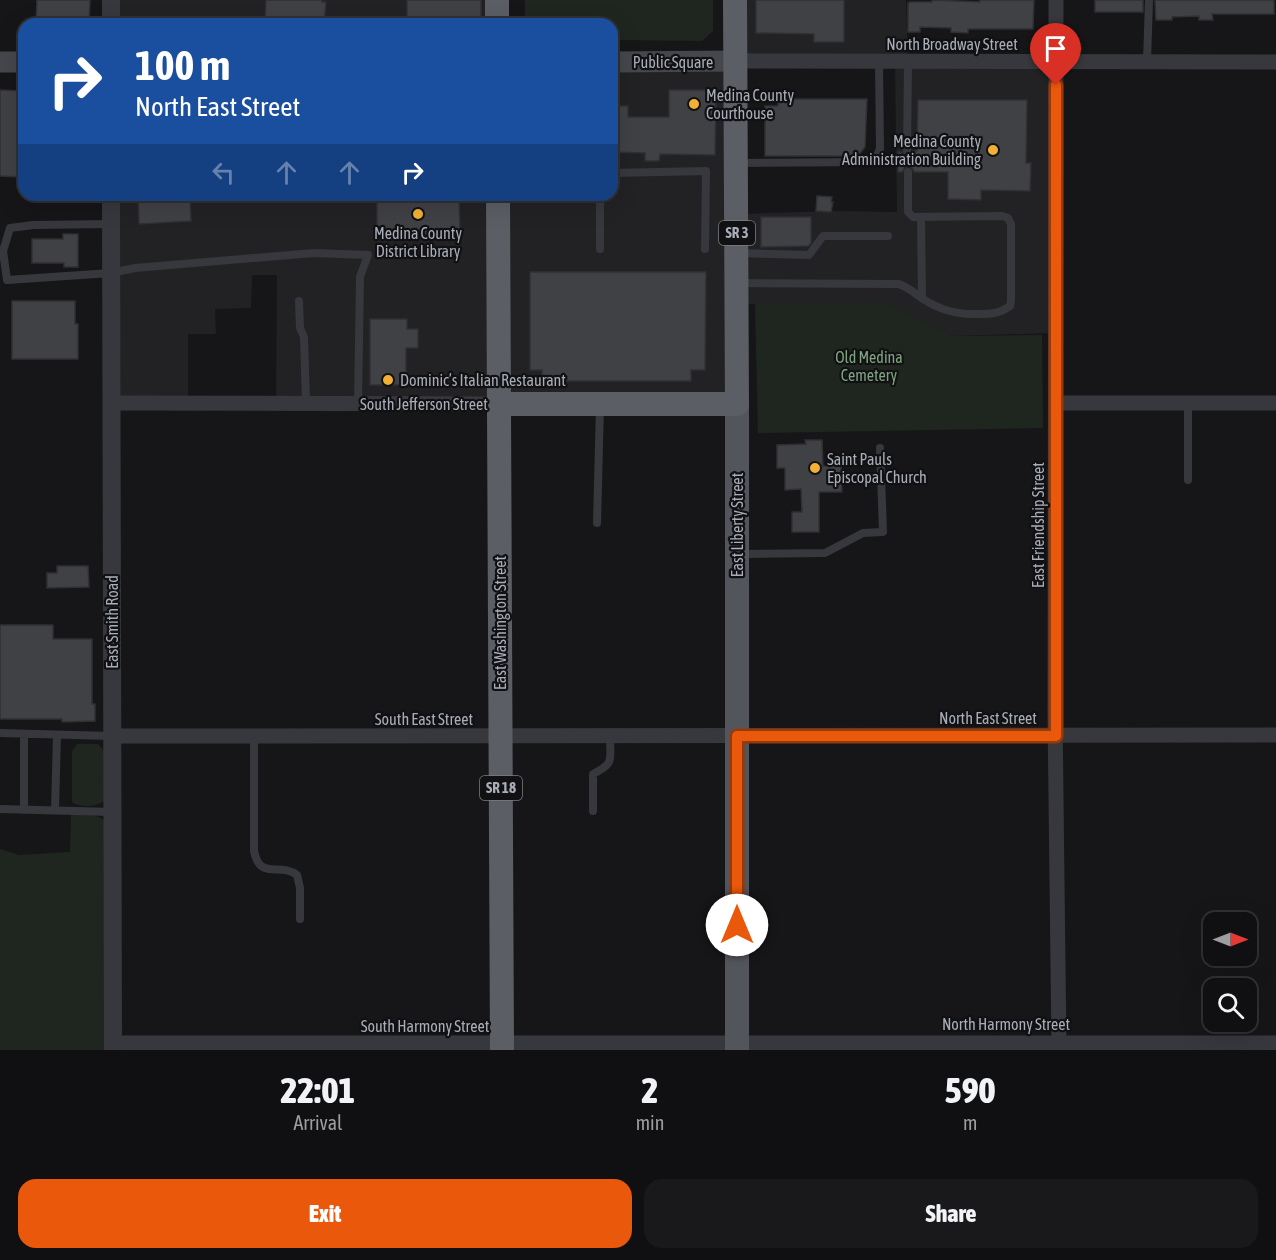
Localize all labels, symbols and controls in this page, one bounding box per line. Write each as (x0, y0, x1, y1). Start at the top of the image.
pin (1030, 23, 1081, 85)
icon: arrive (1039, 32, 1072, 65)
street label: North Broadway Street (886, 35, 1018, 54)
text: 100 m (135, 41, 230, 89)
icon: right (36, 42, 114, 120)
street label: Public Square (633, 53, 713, 72)
place label: Medina County Courthouse (706, 86, 794, 122)
text: North East Street (135, 91, 300, 122)
marker: Medina County Courthouse (687, 97, 701, 111)
place label: Medina County Administration Building (842, 132, 981, 169)
marker: Medina County Administration Building (986, 143, 1000, 157)
icon: left (207, 156, 240, 189)
icon: ahead (270, 156, 303, 189)
icon: ahead (333, 156, 366, 189)
icon: right (396, 156, 429, 189)
marker: Medina County District Library (411, 207, 425, 221)
road number: SR 3 (719, 221, 755, 245)
place label: Medina County District Library (374, 224, 462, 261)
park label: Old Medina Cemetery (835, 348, 903, 385)
place label: Dominic’s Italian Restaurant (400, 371, 566, 389)
marker: Dominic’s Italian Restaurant (381, 373, 395, 387)
street label: South Jefferson Street (360, 395, 488, 413)
place label: Saint Pauls Episcopal Church (827, 450, 927, 487)
marker: Saint Pauls Episcopal Church (808, 461, 822, 475)
street label: East Friendship Street (1029, 462, 1048, 588)
street label: East Liberty Street (728, 472, 747, 577)
street label: East Washington Street (491, 556, 510, 690)
street label: East Smith Road (103, 575, 121, 669)
street label: North East Street (939, 709, 1037, 727)
street label: South East Street (375, 710, 474, 728)
road number: SR 18 (480, 776, 522, 800)
position arrow (705, 893, 769, 957)
north arrow (1203, 912, 1257, 966)
map controls (1203, 912, 1257, 1032)
button: search (1203, 978, 1257, 1032)
street label: North Harmony Street (942, 1015, 1070, 1034)
street label: South Harmony Street (361, 1017, 490, 1036)
text: 22:01 (280, 1069, 355, 1111)
text: 2 (642, 1069, 658, 1111)
text: 590 (945, 1069, 996, 1111)
text: Arrival (293, 1111, 342, 1134)
text: min (636, 1111, 664, 1134)
text: m (963, 1111, 977, 1134)
button: Exit (18, 1179, 632, 1248)
button: Share (644, 1179, 1258, 1248)

